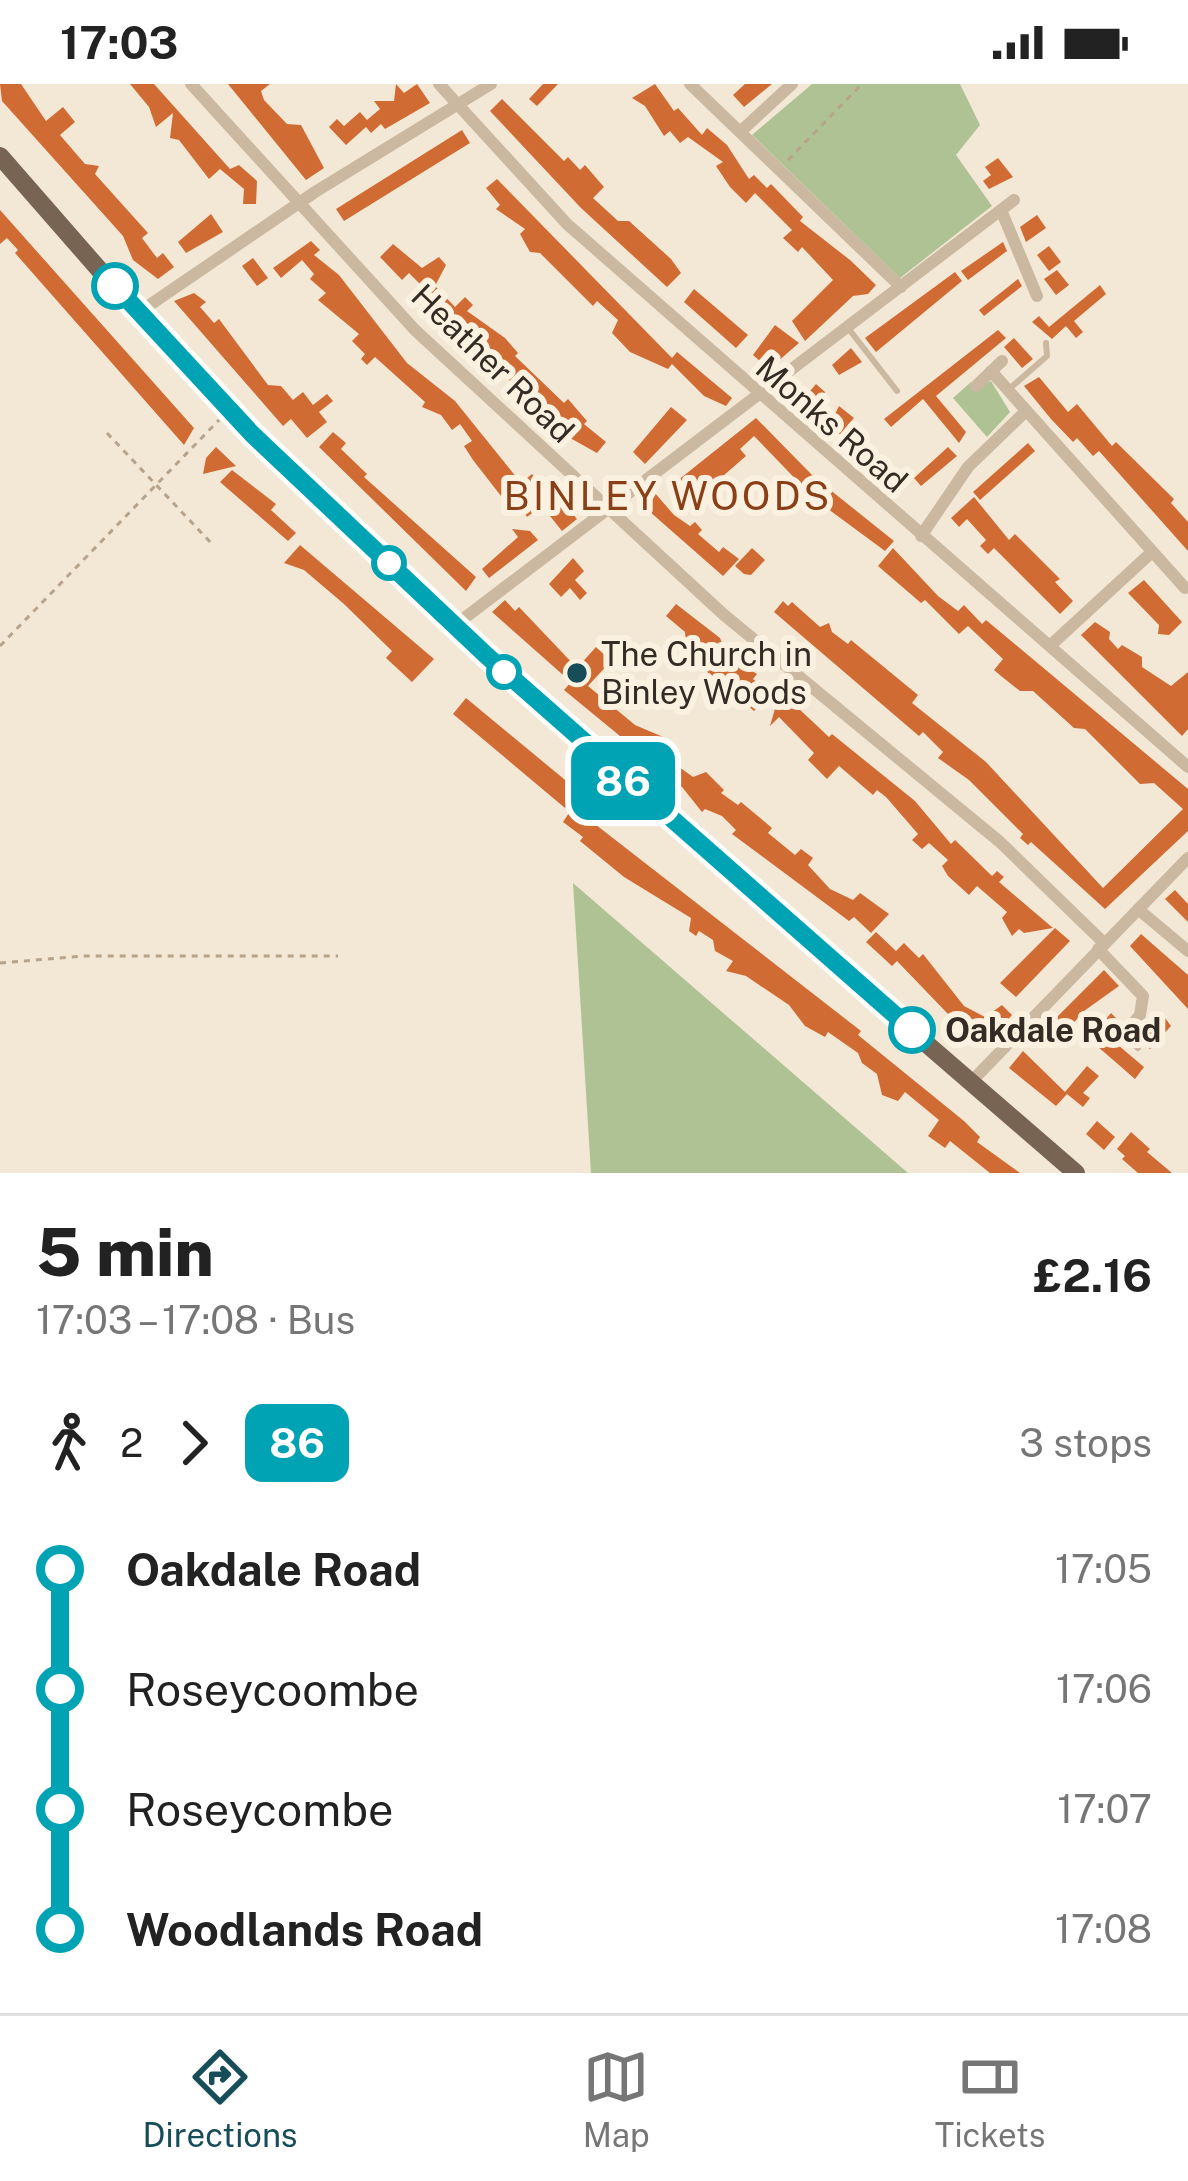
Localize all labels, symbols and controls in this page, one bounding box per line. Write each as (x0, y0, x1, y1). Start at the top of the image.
text: 17:03 (60, 16, 178, 69)
unlabelled marker (93, 264, 137, 308)
street label: Heather Road (404, 276, 582, 450)
street label: Monks Road (749, 348, 915, 500)
district label: BINLEY WOODS (504, 473, 832, 519)
unlabelled marker (373, 547, 405, 579)
place label: The Church in Binley Woods (601, 635, 812, 711)
unlabelled marker (488, 656, 520, 688)
marker: The Church in Binley Woods (564, 660, 590, 686)
line badge: 86 (569, 742, 677, 820)
text: 86 (595, 756, 651, 805)
marker: Oakdale Road (890, 1008, 934, 1052)
place label: Oakdale Road (945, 1011, 1161, 1049)
text: 5 min (36, 1213, 214, 1291)
text: £2.16 (1033, 1249, 1152, 1302)
text: 17:03 – 17:08 · Bus (36, 1297, 355, 1343)
icon: walk (36, 1410, 102, 1476)
icon: forward (161, 1410, 227, 1476)
text: 86 (269, 1418, 325, 1467)
text: 2 (120, 1420, 143, 1466)
text: 3 stops (1019, 1420, 1152, 1466)
text: Oakdale Road (126, 1543, 421, 1596)
text: 17:05 (1055, 1546, 1152, 1592)
text: Roseycoombe (126, 1663, 419, 1716)
text: 17:06 (1056, 1666, 1152, 1712)
text: Roseycombe (126, 1783, 394, 1836)
text: 17:07 (1057, 1786, 1152, 1832)
text: Woodlands Road (126, 1903, 483, 1956)
text: 17:08 (1055, 1906, 1152, 1952)
tab: Directions (143, 2044, 298, 2154)
tab: Map (583, 2044, 650, 2154)
tab: Tickets (935, 2044, 1045, 2154)

